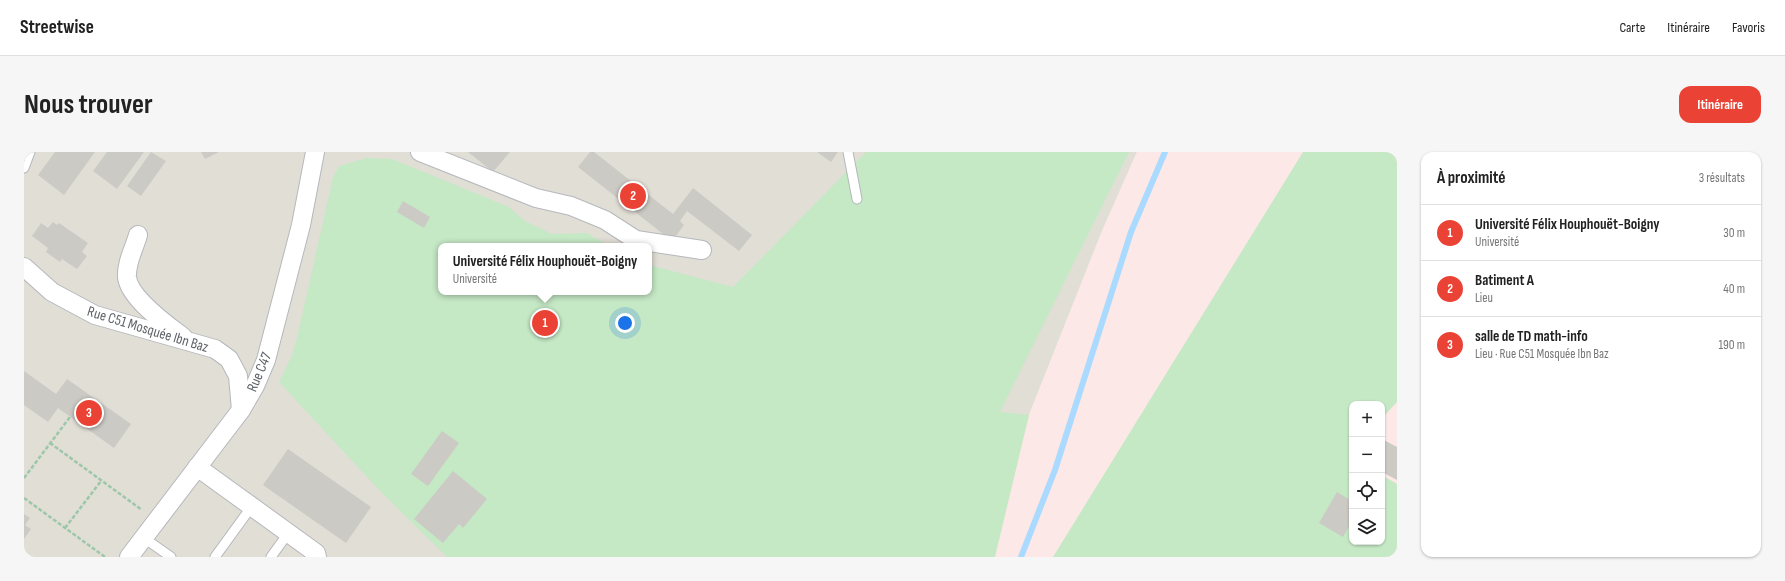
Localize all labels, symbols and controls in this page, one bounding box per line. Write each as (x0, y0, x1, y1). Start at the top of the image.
text: Streetwise (20, 16, 94, 39)
text: Carte (1619, 19, 1645, 36)
text: Itinéraire (1667, 19, 1710, 36)
text: Favoris (1732, 19, 1765, 36)
button: Itinéraire (1679, 86, 1761, 123)
text: Nous trouver (24, 88, 153, 121)
text: À proximité (1437, 168, 1505, 188)
text: 3 résultats (1699, 170, 1745, 186)
pin: 2 (620, 181, 646, 211)
text: Université Félix Houphouët-Boigny (1475, 215, 1660, 234)
text: 1 (1447, 225, 1453, 241)
text: 30 m (1723, 225, 1745, 241)
text: Université (1475, 234, 1519, 250)
popup (438, 243, 652, 295)
text: Université Félix Houphouët-Boigny (453, 252, 637, 271)
text: Université (453, 271, 497, 287)
text: Batiment A (1475, 271, 1534, 290)
text: 2 (1447, 281, 1453, 297)
text: 40 m (1723, 281, 1745, 297)
text: Lieu (1475, 290, 1493, 306)
street label: Rue C51 Mosquée Ibn Baz (85, 302, 211, 357)
pin: 1 (532, 308, 558, 338)
your location (615, 313, 635, 333)
text: salle de TD math-info (1475, 327, 1588, 346)
text: 3 (1447, 337, 1453, 353)
text: 190 m (1718, 337, 1745, 353)
text: Lieu · Rue C51 Mosquée Ibn Baz (1475, 346, 1609, 362)
street label: Rue C47 (243, 350, 276, 395)
pin: 3 (76, 398, 102, 428)
map controls (1349, 401, 1385, 545)
button: + (1349, 401, 1385, 437)
button: − (1349, 437, 1385, 473)
button: locate (1349, 473, 1385, 509)
button: layers (1349, 509, 1385, 545)

